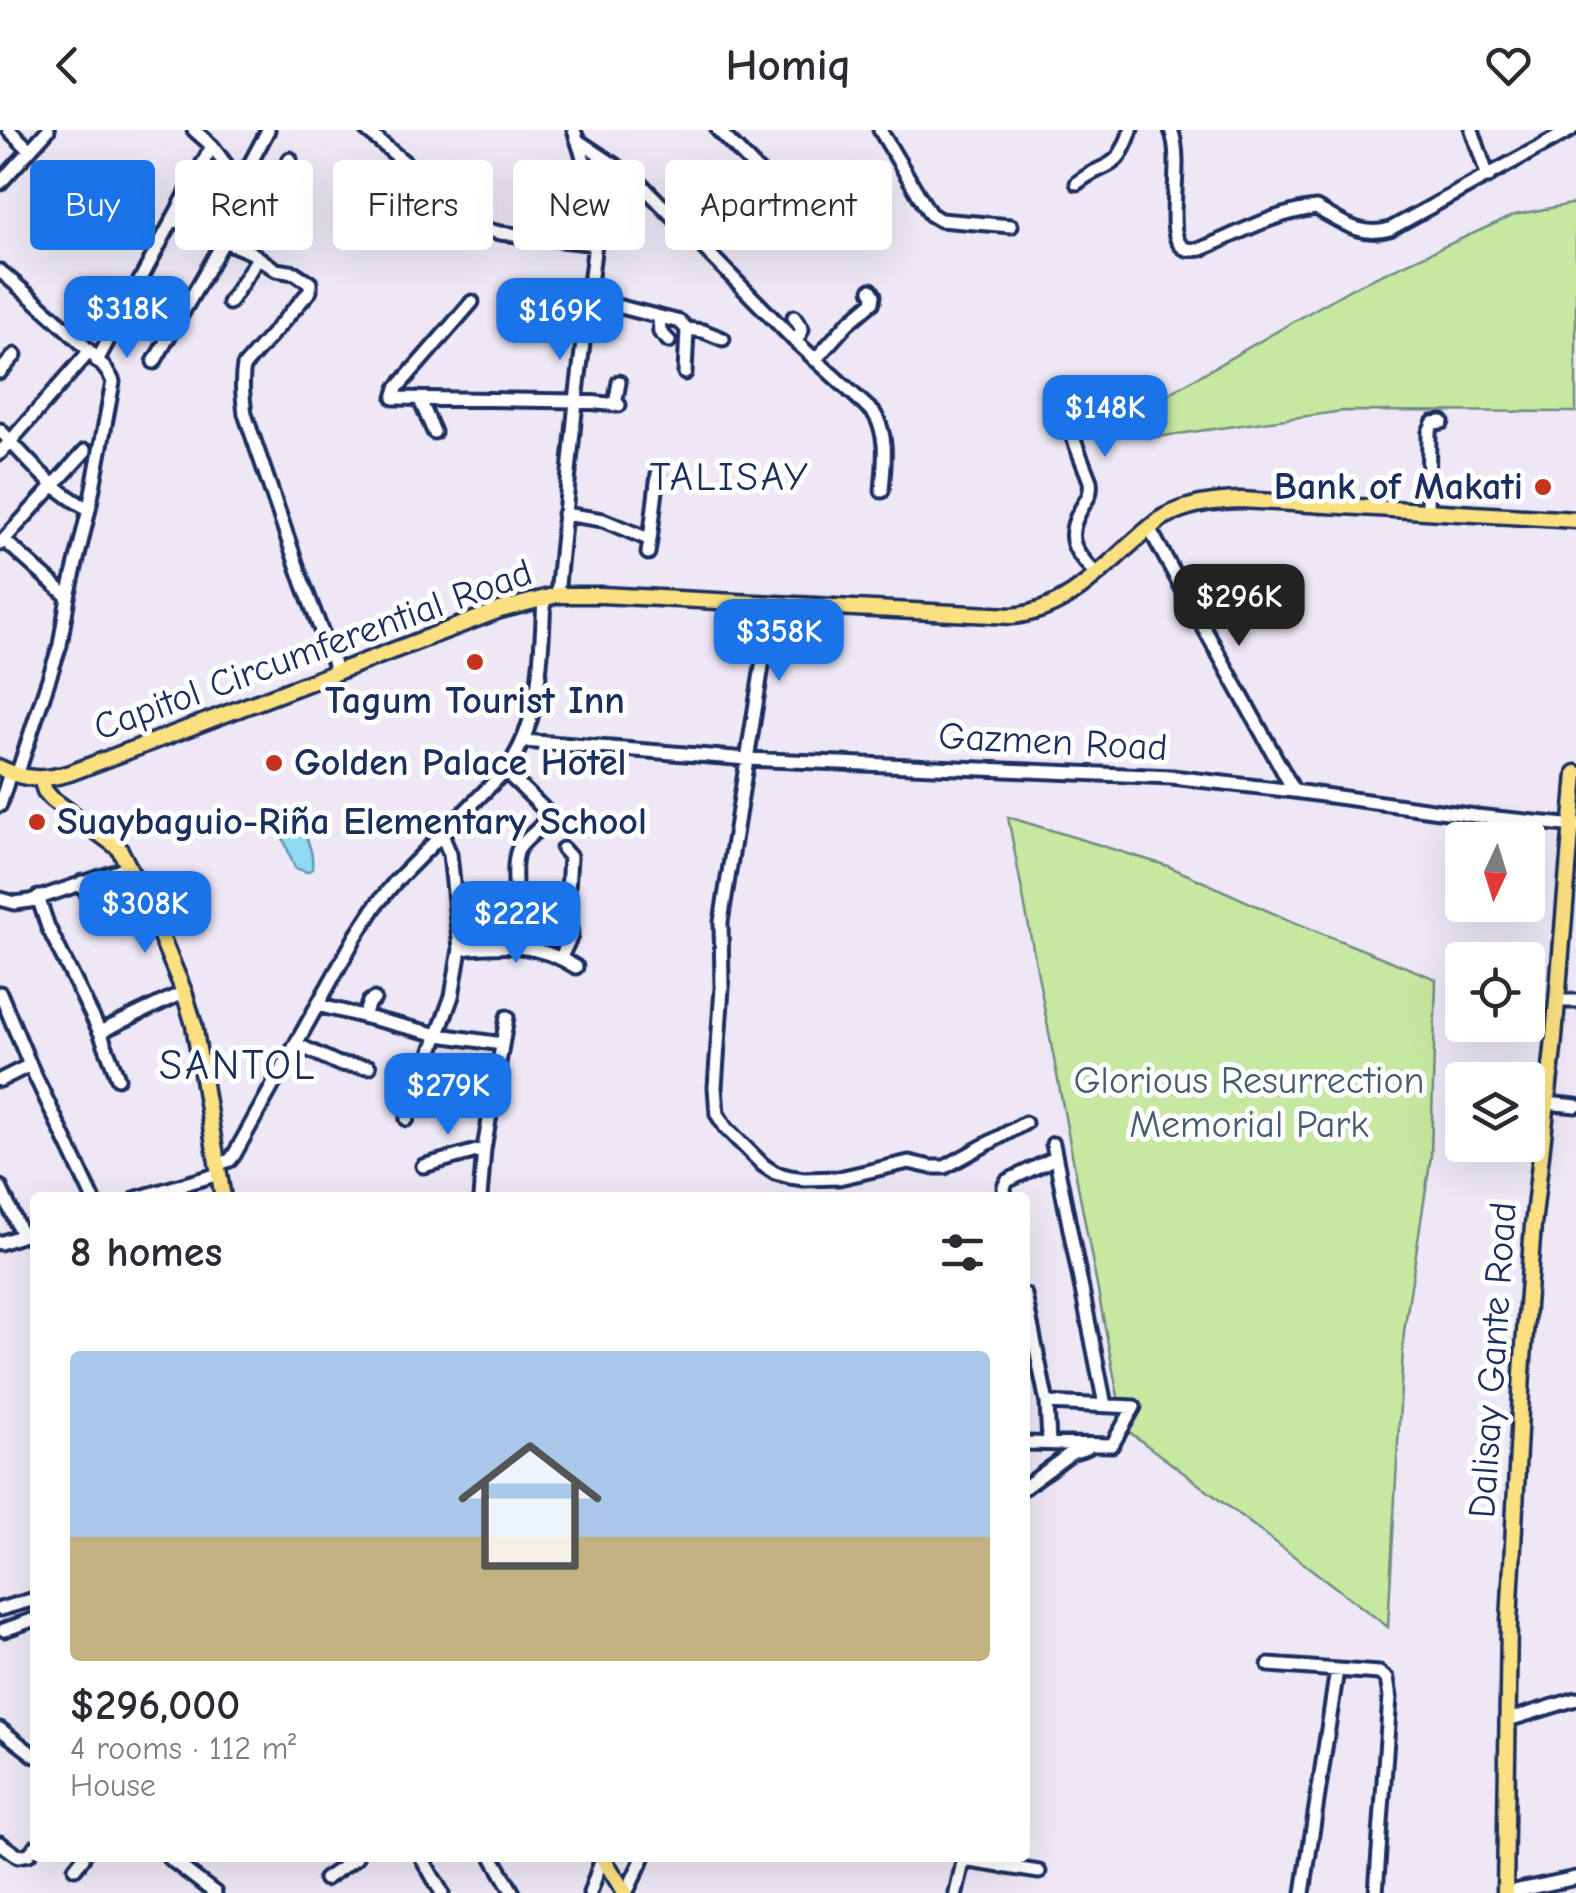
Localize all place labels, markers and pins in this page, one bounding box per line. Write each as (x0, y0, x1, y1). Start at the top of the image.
pin: $318K (57, 276, 197, 361)
pin: $169K (490, 278, 630, 363)
pin: $148K (1035, 375, 1175, 460)
place label: Bank of Makati (1274, 465, 1523, 509)
marker: Bank of Makati (1532, 476, 1554, 498)
pin: $296K (1169, 564, 1309, 649)
pin: $358K (709, 599, 849, 684)
marker: Tagum Tourist Inn (464, 651, 486, 673)
place label: Tagum Tourist Inn (325, 679, 625, 723)
place label: Golden Palace Hotel (294, 741, 627, 785)
marker: Golden Palace Hotel (263, 752, 285, 774)
place label: Suaybaguio-Riña Elementary School (57, 800, 647, 844)
marker: Suaybaguio-Riña Elementary School (26, 811, 48, 833)
pin: $308K (75, 871, 215, 956)
pin: $222K (446, 881, 586, 966)
pin: $279K (378, 1053, 518, 1138)

